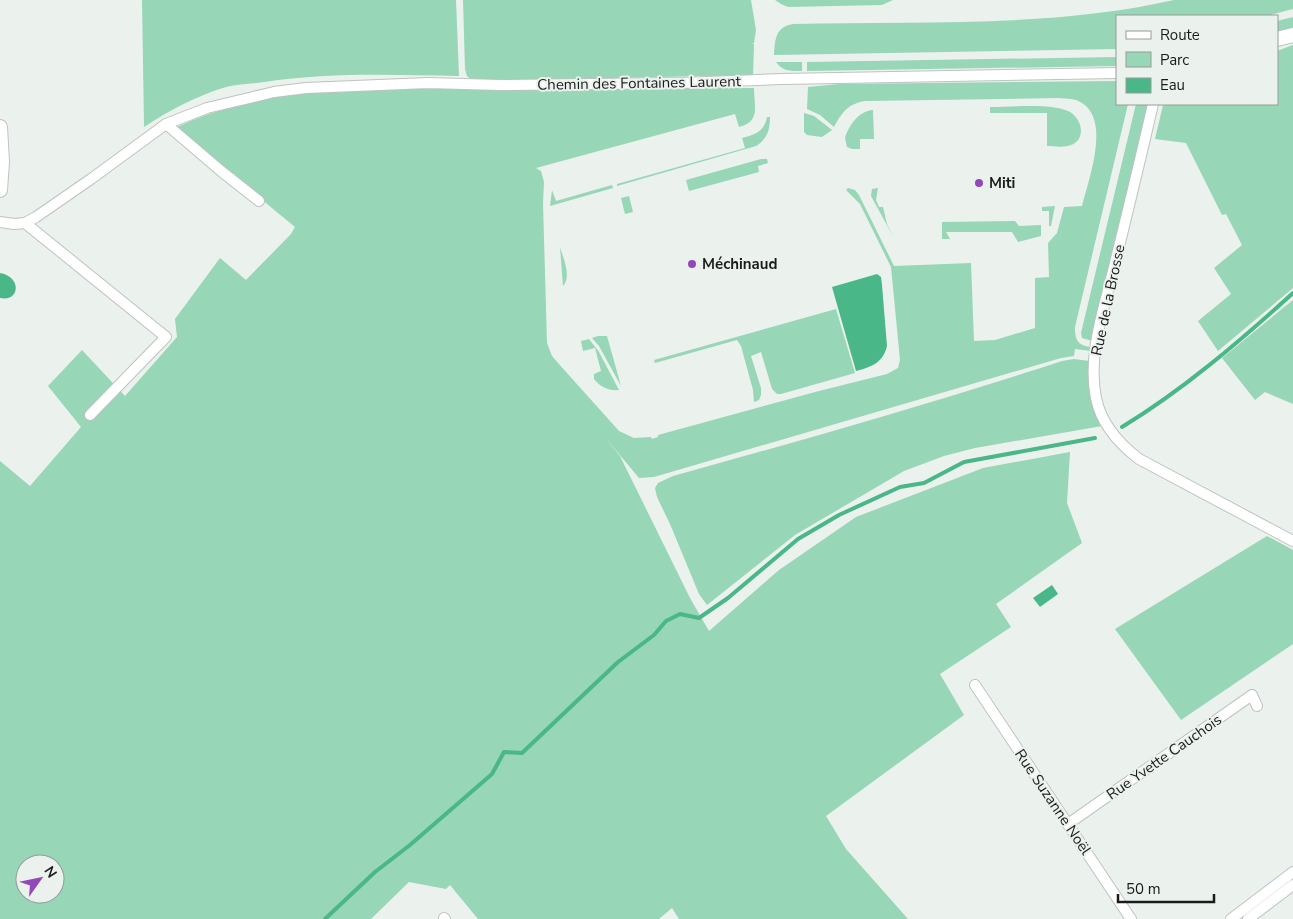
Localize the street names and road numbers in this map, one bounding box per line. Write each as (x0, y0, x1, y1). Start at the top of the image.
street label: Chemin des Fontaines Laurent (537, 71, 742, 95)
street label: Rue de la Brosse (1086, 243, 1130, 357)
street label: Rue Yvette Cauchois (1102, 710, 1226, 804)
street label: Rue Suzanne Noël (1010, 745, 1096, 859)

